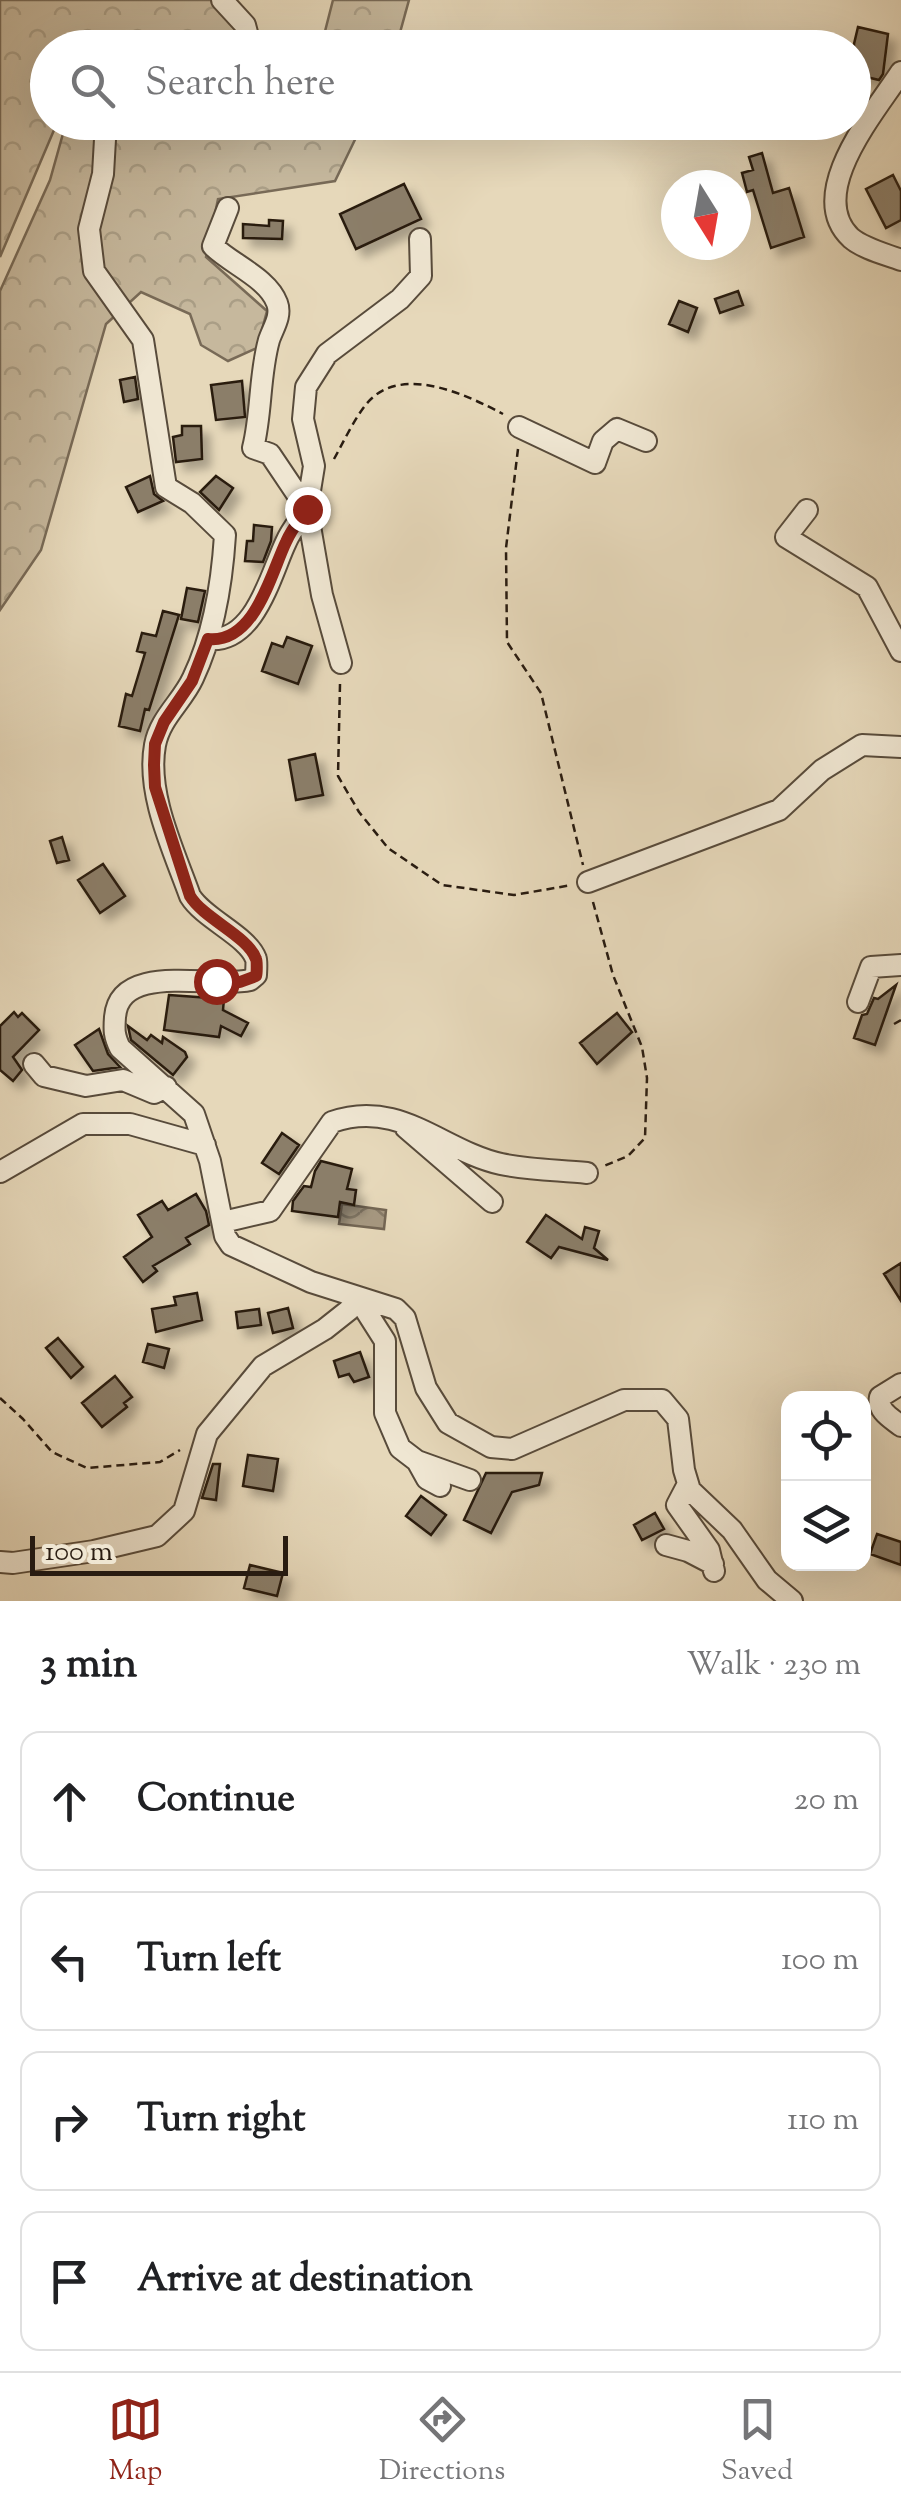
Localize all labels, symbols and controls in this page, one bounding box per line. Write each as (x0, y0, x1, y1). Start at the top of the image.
search box (30, 30, 871, 140)
icon: search (65, 58, 120, 113)
text: Search here (145, 58, 336, 112)
north arrow (661, 170, 751, 260)
route end (285, 487, 331, 533)
route start (194, 959, 240, 1005)
map controls (781, 1391, 871, 1571)
button: locate (781, 1391, 871, 1481)
button: layers (781, 1481, 871, 1571)
scale bar (30, 1531, 288, 1576)
text: 100 m (45, 1533, 113, 1573)
text: 3 min (40, 1636, 137, 1696)
text: Walk · 230 m (686, 1643, 861, 1689)
icon: ahead (42, 1774, 97, 1829)
text: Continue (137, 1774, 295, 1828)
text: 20 m (794, 1778, 859, 1824)
icon: left (42, 1934, 97, 1989)
text: Turn left (137, 1934, 281, 1988)
text: 100 m (781, 1938, 859, 1984)
icon: right (42, 2094, 97, 2149)
text: Turn right (137, 2094, 305, 2148)
text: 110 m (787, 2098, 859, 2144)
icon: arrive (42, 2254, 97, 2309)
text: Arrive at destination (137, 2254, 473, 2308)
tab: Map (108, 2392, 163, 2492)
tab: Directions (379, 2392, 505, 2492)
tab: Saved (721, 2392, 793, 2492)

